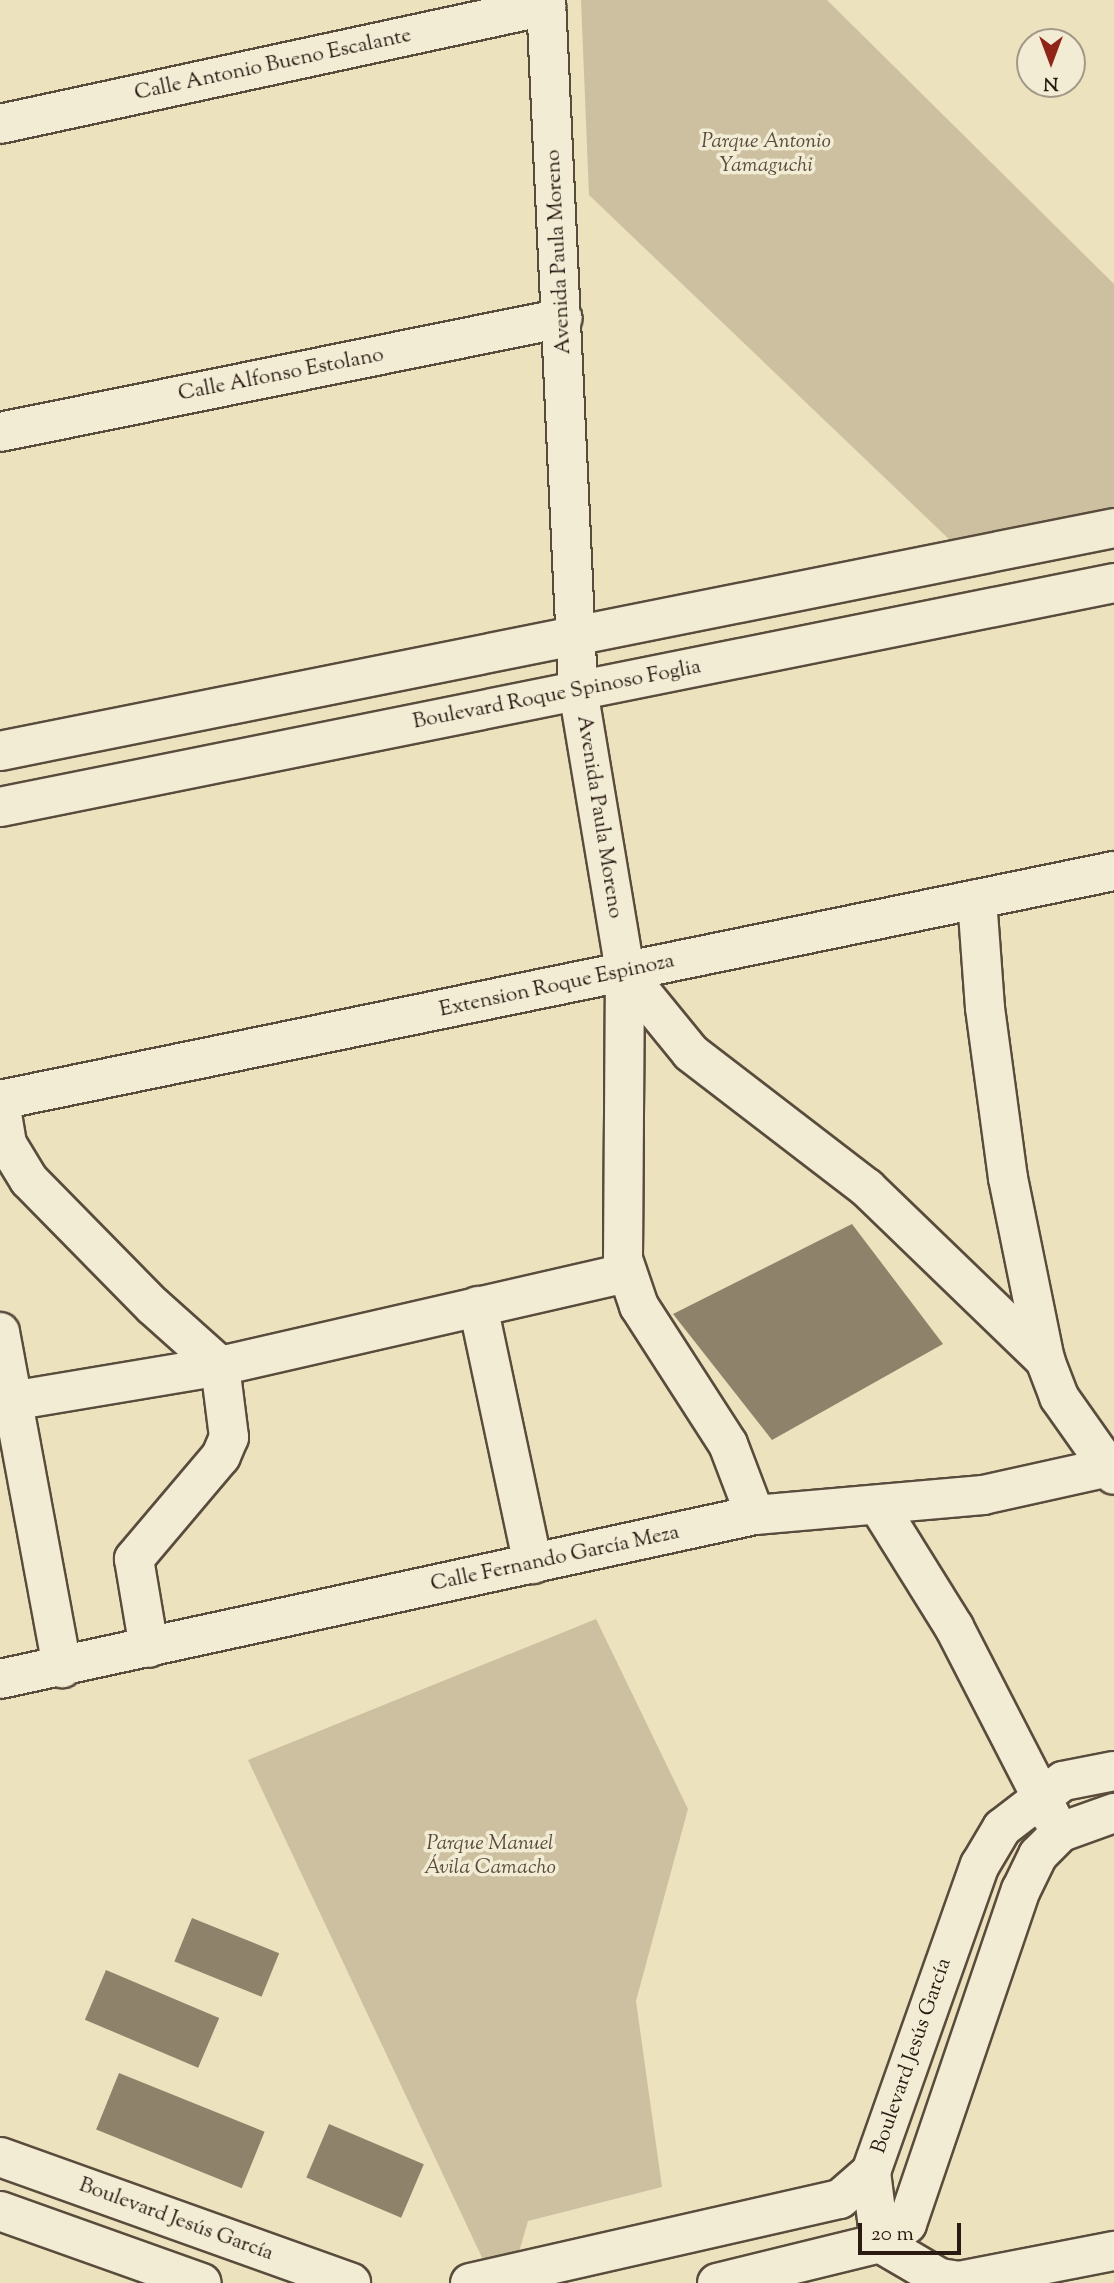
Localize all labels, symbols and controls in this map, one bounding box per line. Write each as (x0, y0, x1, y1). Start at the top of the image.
street label: Calle Antonio Bueno Escalante (132, 23, 414, 107)
north arrow (1016, 28, 1086, 98)
text: N (1043, 69, 1059, 96)
park label: Parque Antonio Yamaguchi (701, 129, 831, 179)
street label: Avenida Paula Moreno (541, 149, 577, 355)
street label: Calle Alfonso Estolano (176, 343, 386, 407)
street label: Boulevard Roque Spinoso Foglia (411, 655, 703, 735)
street label: Avenida Paula Moreno (571, 714, 627, 920)
street label: Extension Roque Espinoza (437, 949, 677, 1023)
street label: Calle Fernando García Meza (428, 1520, 682, 1598)
park label: Parque Manuel Ávila Camacho (424, 1831, 556, 1881)
street label: Boulevard Jesús García (867, 1955, 957, 2157)
street label: Boulevard Jesús García (75, 2173, 277, 2267)
scale bar (862, 2210, 965, 2254)
text: 20 m (871, 2220, 914, 2250)

